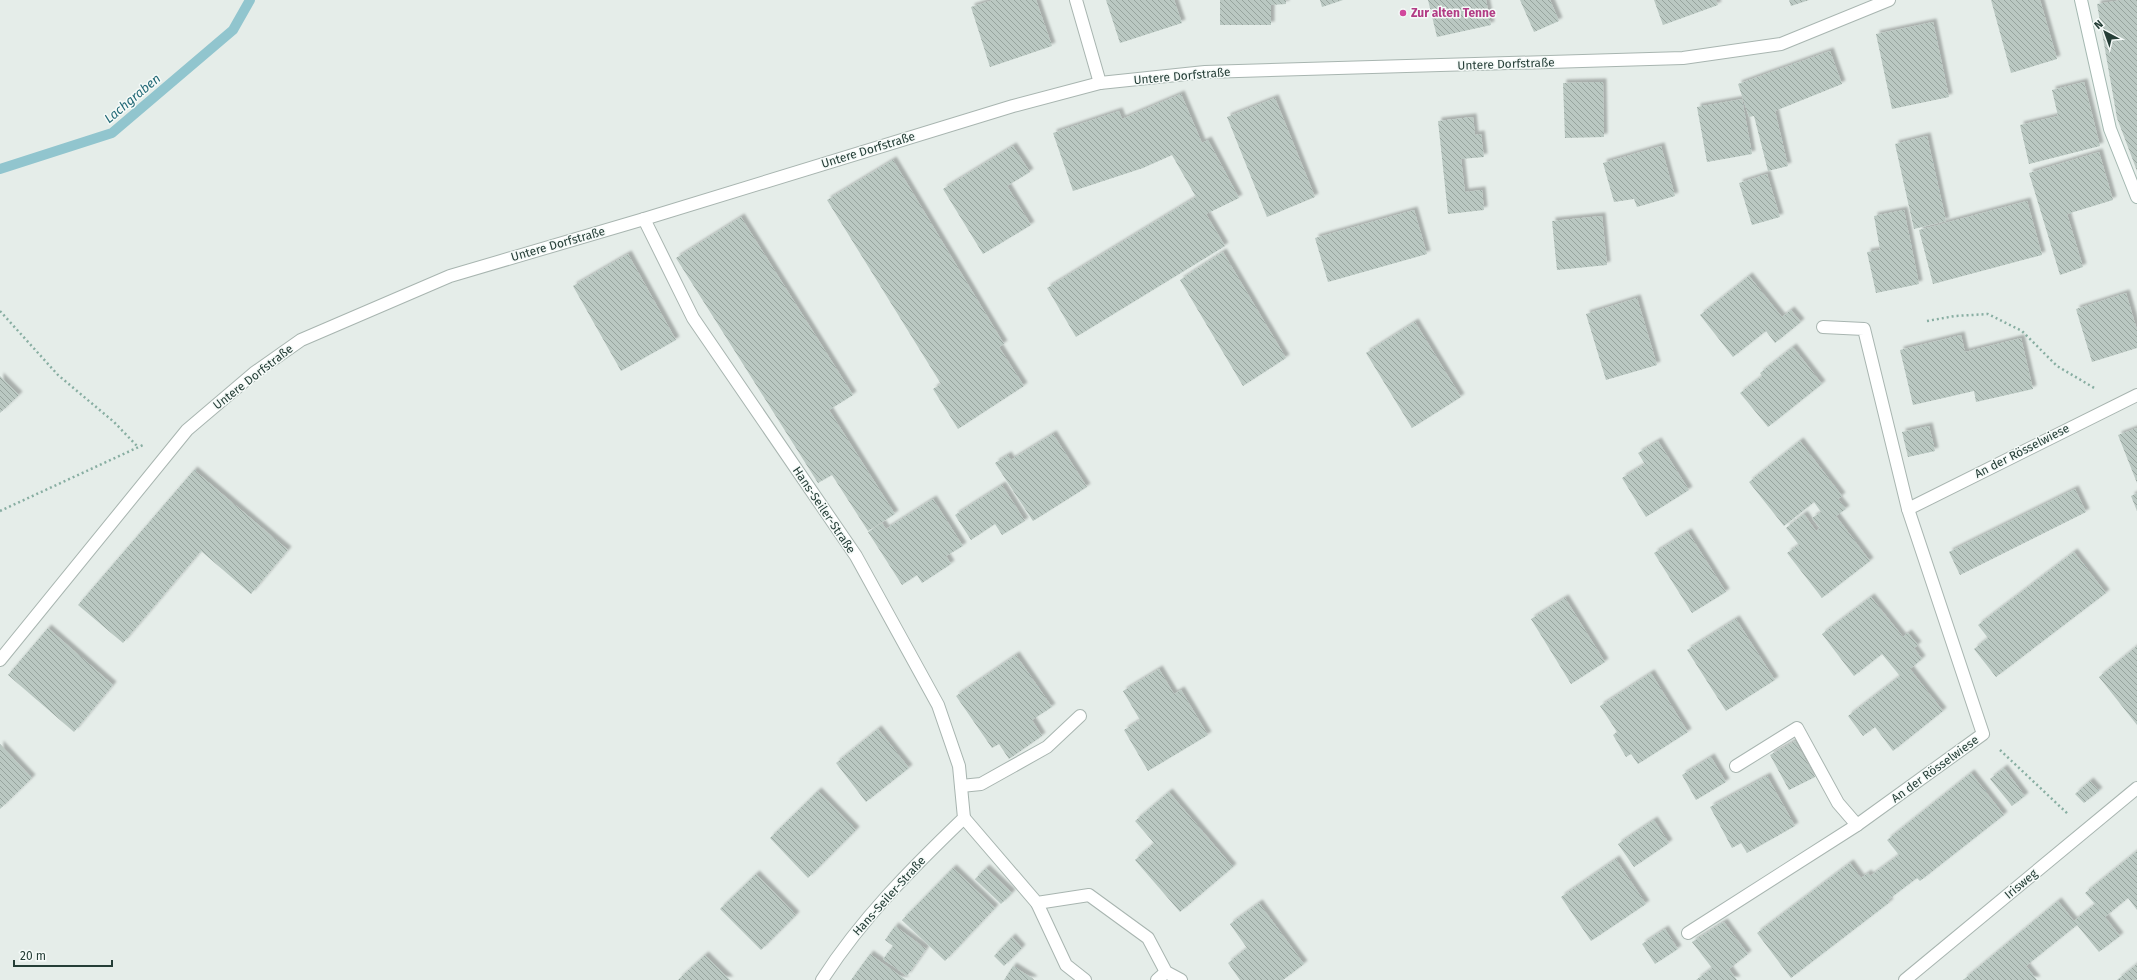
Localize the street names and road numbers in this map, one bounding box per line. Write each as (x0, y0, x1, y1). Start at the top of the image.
street label: Untere Dorfstraße (1457, 55, 1555, 73)
street label: Untere Dorfstraße (1133, 65, 1231, 87)
street label: Untere Dorfstraße (819, 129, 917, 171)
street label: Untere Dorfstraße (509, 224, 607, 264)
street label: Untere Dorfstraße (210, 342, 296, 412)
street label: An der Rösselwiese (1972, 421, 2072, 481)
street label: Hans-Seiler-Straße (790, 464, 858, 556)
street label: An der Rösselwiese (1889, 733, 1981, 805)
street label: Hans-Seiler-Straße (850, 853, 928, 939)
street label: Irisweg (2002, 866, 2041, 902)

